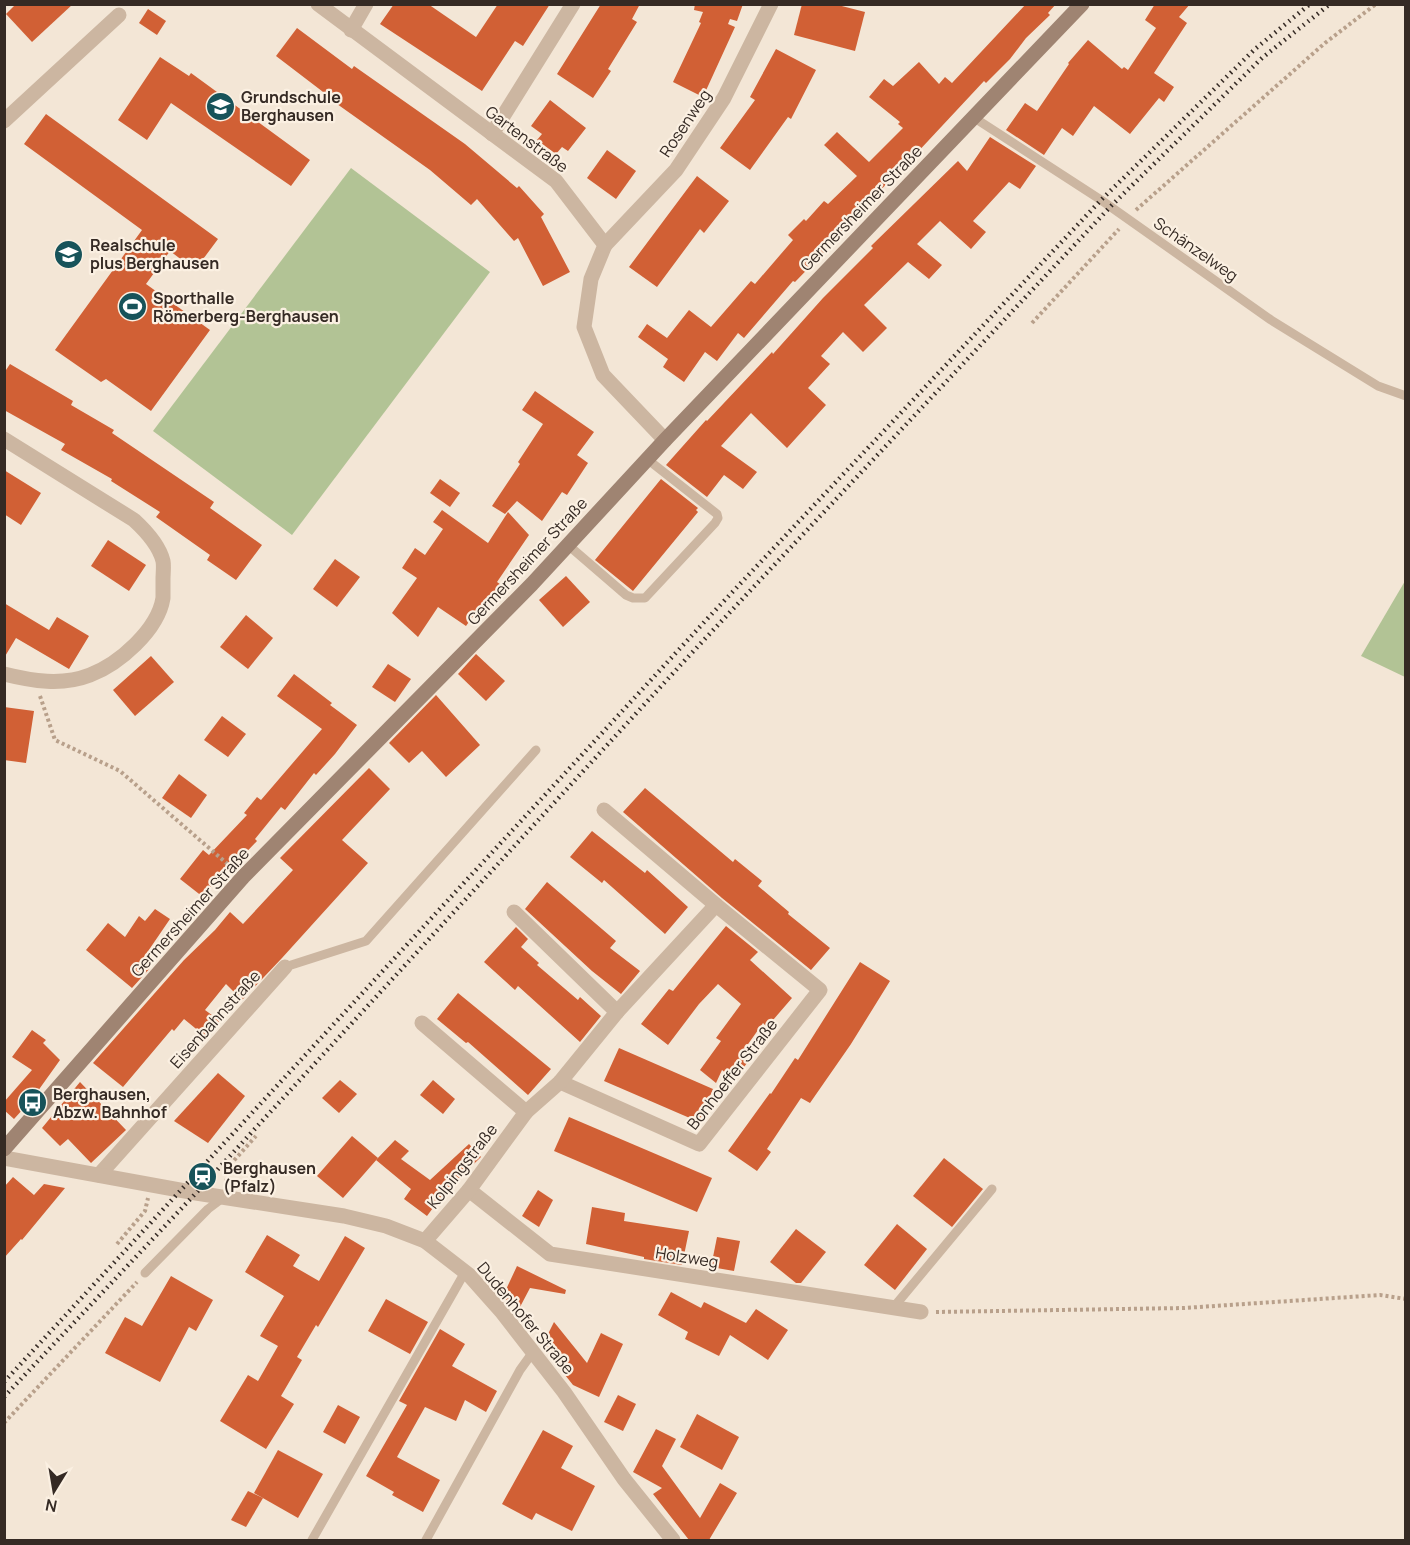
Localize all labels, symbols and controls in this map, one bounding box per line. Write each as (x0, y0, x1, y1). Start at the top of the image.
street label: Rosenweg (654, 85, 716, 161)
place label: Grundschule Berghausen (241, 86, 341, 126)
school or university icon: Grundschule Berghausen (204, 90, 236, 122)
street label: Gartenstraße (481, 101, 573, 177)
street label: Germersheimer Straße (795, 140, 927, 276)
street label: Schänzelweg (1149, 212, 1243, 286)
place label: Realschule plus Berghausen (90, 234, 219, 274)
school or university icon: Realschule plus Berghausen (53, 238, 85, 270)
place label: Sporthalle Römerberg-Berghausen (153, 287, 339, 327)
sports icon: Sporthalle Römerberg-Berghausen (116, 291, 148, 323)
street label: Germersheimer Straße (462, 492, 592, 630)
street label: Germersheimer Straße (126, 843, 254, 981)
street label: Eisenbahnstraße (165, 965, 265, 1073)
street label: Bonhoeffer Straße (682, 1014, 782, 1134)
place label: Berghausen, Abzw. Bahnhof (53, 1083, 167, 1123)
bus stop icon: Berghausen, Abzw. Bahnhof (16, 1087, 48, 1119)
street label: Kolpingstraße (422, 1119, 502, 1213)
place label: Berghausen (Pfalz) (223, 1157, 316, 1197)
station icon: Berghausen (Pfalz) (186, 1161, 218, 1193)
street label: Holzweg (654, 1241, 720, 1273)
street label: Dudenhofer Straße (472, 1257, 580, 1379)
north arrow (24, 1461, 84, 1521)
text: N (43, 1494, 59, 1518)

